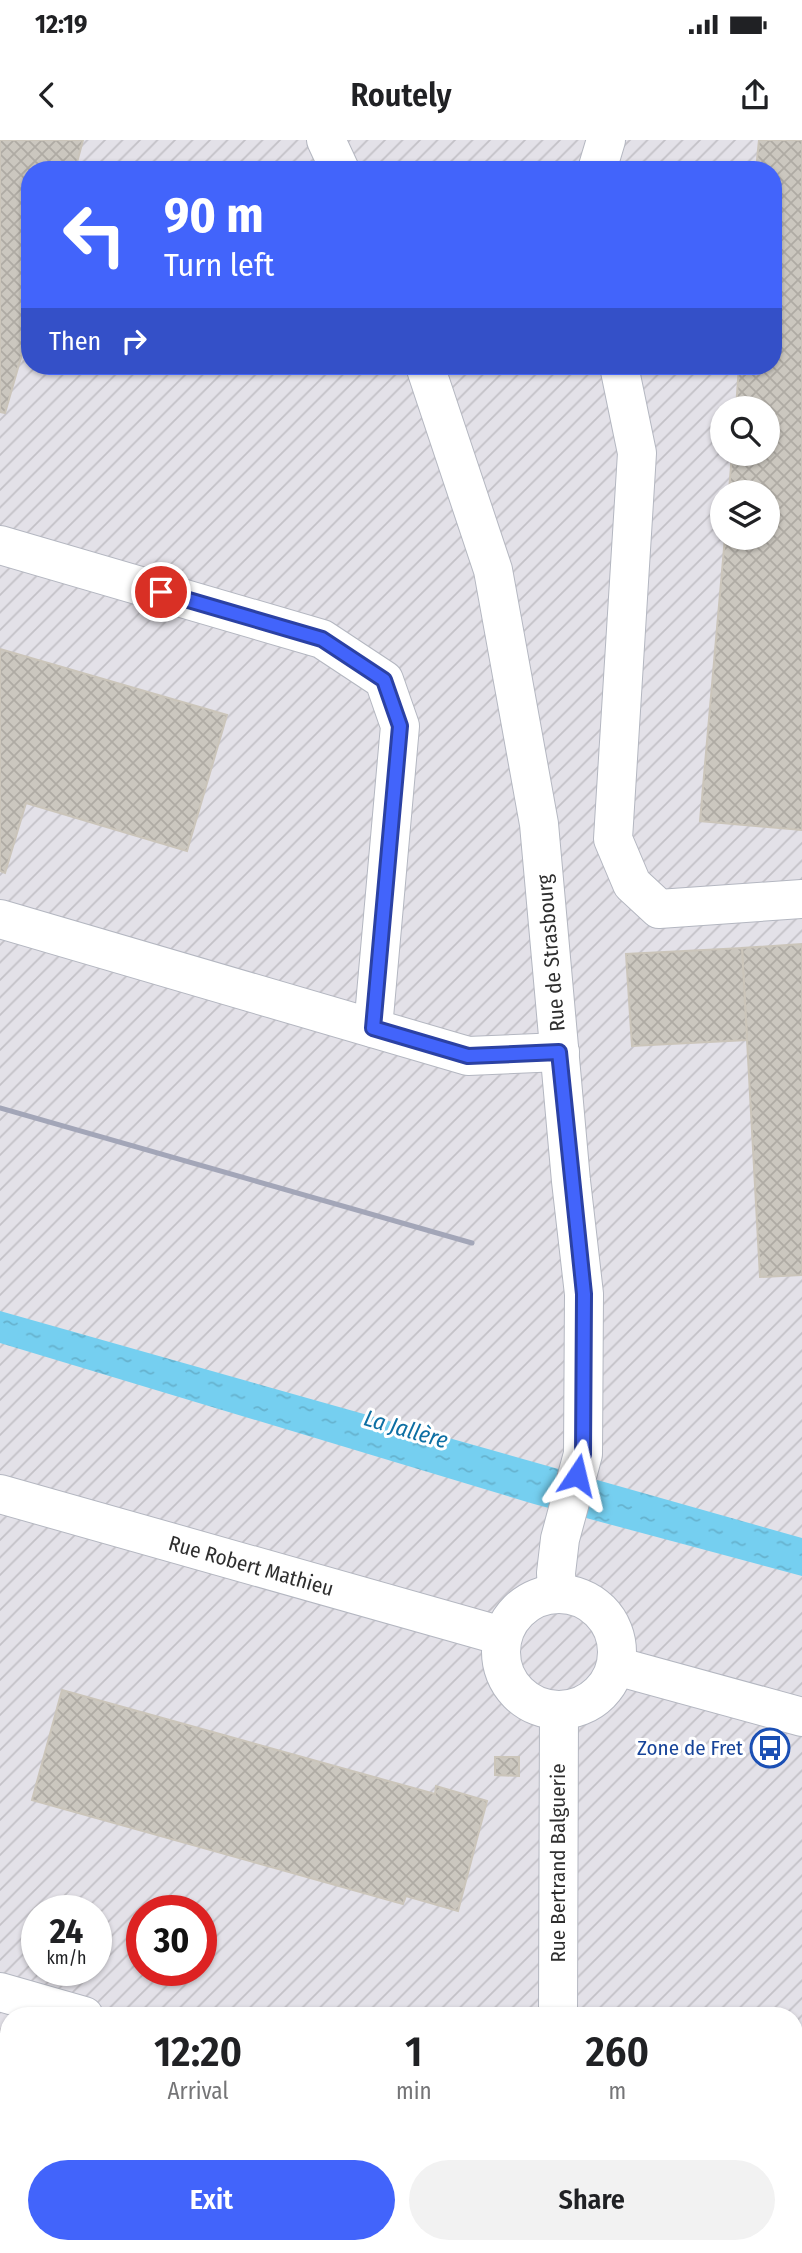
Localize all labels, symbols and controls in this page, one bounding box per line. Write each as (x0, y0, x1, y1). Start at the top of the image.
text: 12:19 (35, 9, 88, 40)
icon: back (28, 76, 66, 114)
text: Routely (350, 76, 452, 114)
icon: share (736, 76, 774, 114)
text: 90 m (164, 186, 264, 245)
icon: left (49, 189, 140, 280)
text: Turn left (164, 246, 274, 284)
icon: right (115, 322, 153, 360)
text: Then (49, 326, 101, 357)
map controls (710, 396, 780, 550)
button: search (710, 396, 780, 466)
button: layers (710, 480, 780, 550)
pin (131, 562, 191, 622)
icon: arrive (142, 573, 180, 611)
street label: Rue de Strasbourg (531, 873, 571, 1033)
water label: La Jallère (361, 1404, 451, 1454)
position arrow (540, 1438, 614, 1512)
street label: Rue Robert Mathieu (166, 1530, 336, 1602)
bus stop icon: Zone de Fret (749, 1727, 791, 1769)
place label: Zone de Fret (637, 1735, 743, 1761)
street label: Rue Bertrand Balguerie (545, 1763, 571, 1963)
speed limit sign: 30 (126, 1895, 217, 1986)
text: 24 (50, 1910, 83, 1952)
text: km/h (46, 1947, 87, 1969)
text: 12:20 (154, 2027, 242, 2077)
text: 1 (405, 2027, 423, 2077)
text: 260 (585, 2027, 649, 2077)
text: Arrival (168, 2077, 228, 2105)
text: min (396, 2077, 432, 2105)
text: m (608, 2077, 626, 2105)
button: Exit (28, 2160, 395, 2240)
button: Share (409, 2160, 775, 2240)

